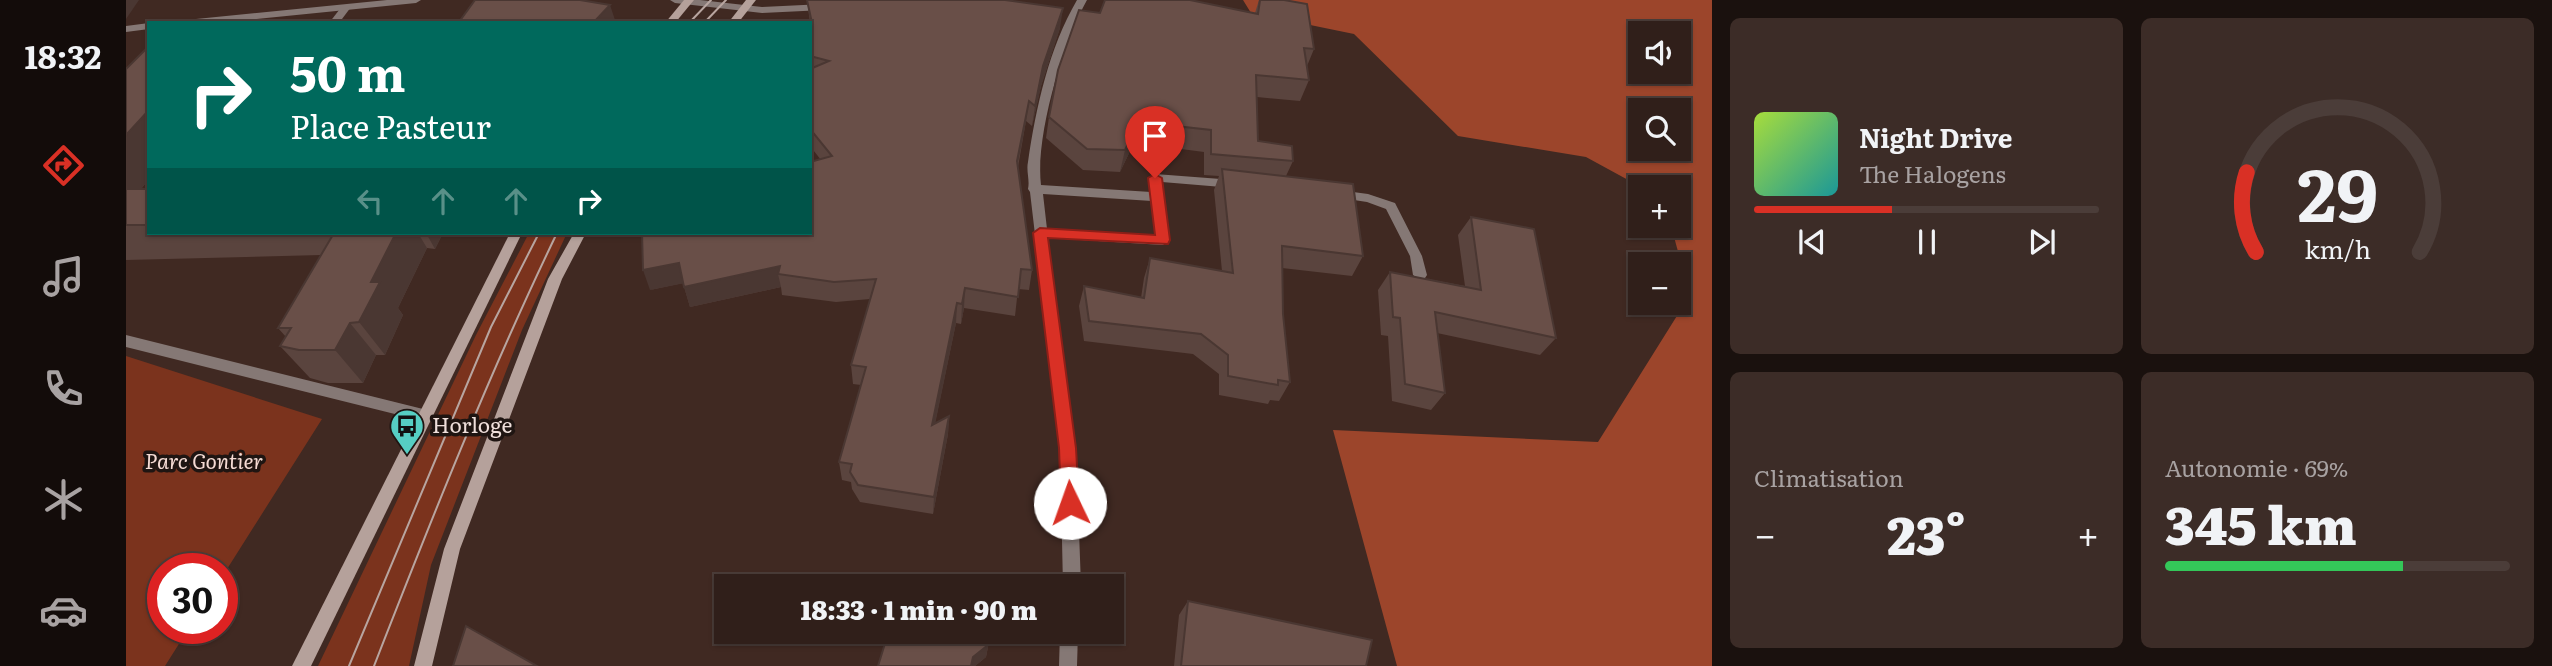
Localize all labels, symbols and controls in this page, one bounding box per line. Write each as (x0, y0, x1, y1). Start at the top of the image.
map controls (1628, 21, 1691, 315)
button: sound (1628, 21, 1691, 84)
text: 18:32 (25, 31, 101, 79)
text: 50 m (290, 34, 406, 107)
icon: right (175, 49, 266, 140)
button: search (1628, 98, 1691, 161)
text: Place Pasteur (290, 101, 491, 149)
pin (1125, 106, 1185, 178)
icon: arrive (1136, 117, 1174, 155)
text: Night Drive (1859, 117, 2013, 156)
text: 29 (2297, 137, 2378, 245)
icon: directions (39, 141, 88, 190)
text: The Halogens (1859, 156, 2006, 190)
button: + (1628, 175, 1691, 238)
icon: left (351, 182, 389, 220)
icon: ahead (424, 182, 462, 220)
icon: ahead (497, 182, 535, 220)
icon: right (570, 182, 608, 220)
icon: previous (1793, 223, 1831, 261)
icon: pause (1908, 223, 1946, 261)
icon: next (2023, 223, 2061, 261)
text: km/h (2304, 230, 2371, 267)
icon: music (39, 252, 88, 301)
button: − (1628, 252, 1691, 315)
icon: phone (39, 364, 88, 413)
bus stop icon: Horloge (388, 407, 426, 456)
place label: Horloge (432, 408, 512, 439)
park label: Parc Gontier (145, 444, 264, 475)
text: Autonomie · 69% (2165, 450, 2348, 484)
text: Climatisation (1754, 460, 1904, 494)
position arrow (1033, 466, 1107, 540)
icon: climate (39, 475, 88, 524)
text: 345 km (2165, 484, 2357, 561)
text: 23° (1887, 494, 1966, 571)
text: − (1754, 504, 1776, 561)
text: + (2077, 504, 2099, 561)
speed limit sign: 30 (147, 553, 238, 644)
icon: car (39, 586, 88, 635)
text: 18:33 · 1 min · 90 m (801, 589, 1037, 628)

